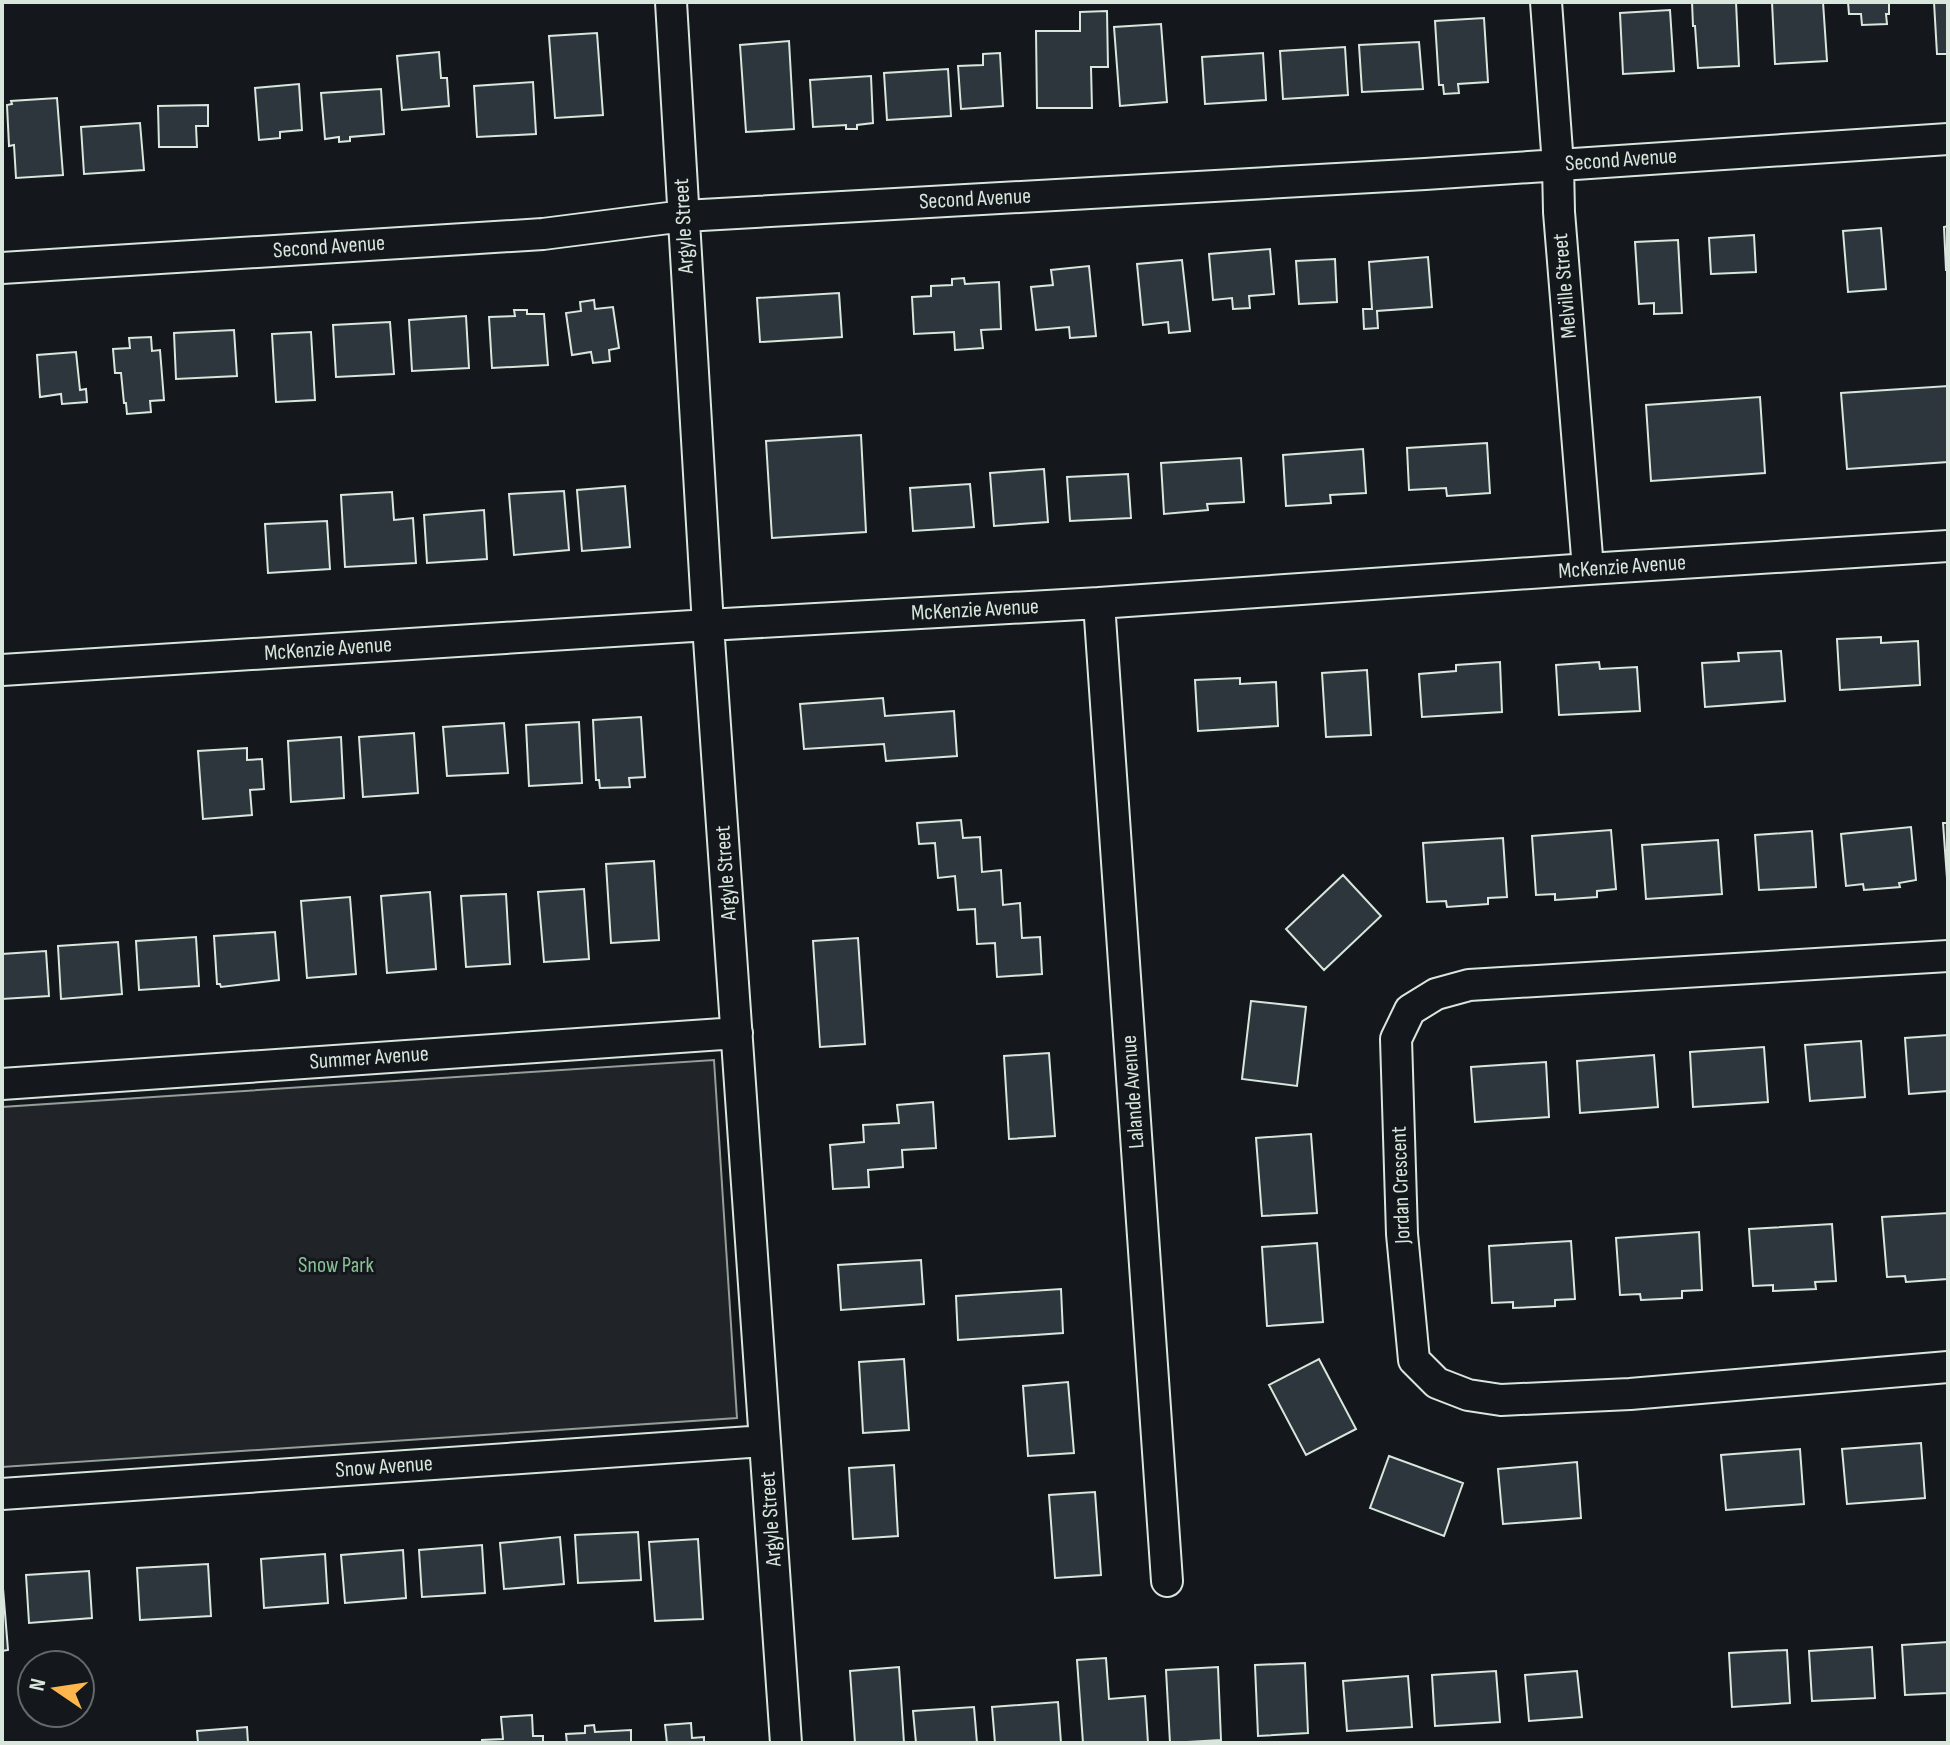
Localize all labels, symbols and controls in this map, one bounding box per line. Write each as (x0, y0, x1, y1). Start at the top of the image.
street label: Second Avenue (1564, 143, 1678, 177)
street label: Argyle Street (668, 177, 700, 275)
street label: Second Avenue (918, 183, 1032, 215)
street label: Second Avenue (272, 230, 386, 264)
street label: Melville Street (1547, 232, 1583, 340)
street label: McKenzie Avenue (1557, 549, 1687, 585)
street label: McKenzie Avenue (910, 593, 1040, 627)
street label: McKenzie Avenue (263, 631, 393, 667)
street label: Argyle Street (709, 824, 743, 922)
street label: Lalande Avenue (1116, 1034, 1150, 1150)
street label: Summer Avenue (309, 1040, 429, 1076)
street label: Jordan Crescent (1385, 1126, 1417, 1245)
park label: Snow Park (298, 1252, 375, 1279)
street label: Snow Avenue (334, 1450, 434, 1484)
street label: Argyle Street (754, 1470, 788, 1568)
north arrow (16, 1649, 96, 1729)
text: N (23, 1676, 52, 1694)

